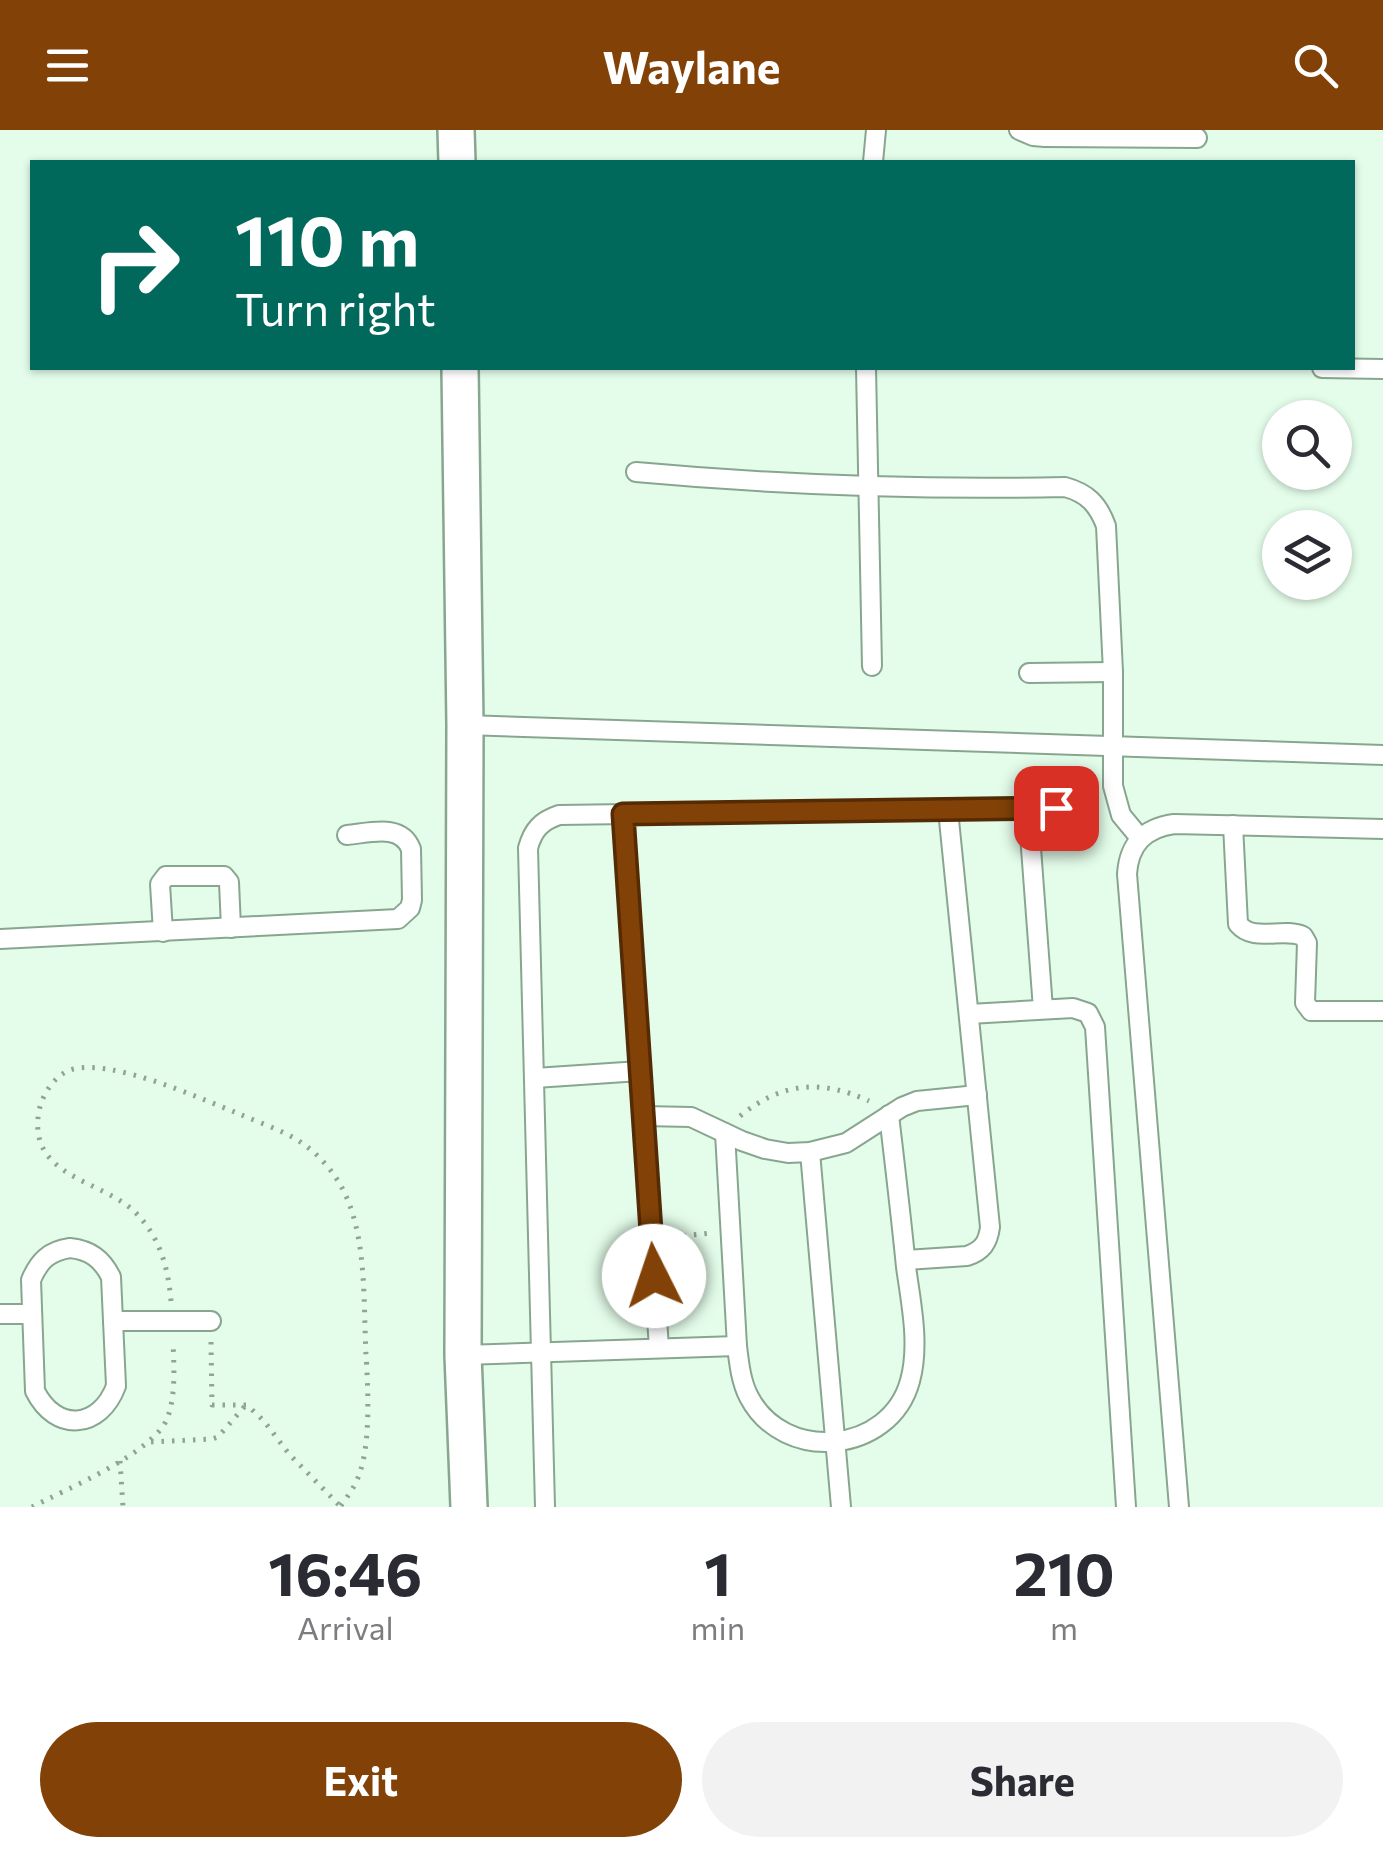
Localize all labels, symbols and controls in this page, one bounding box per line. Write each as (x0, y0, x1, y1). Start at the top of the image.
icon: menu (40, 38, 95, 93)
text: Waylane (602, 38, 781, 93)
icon: search (1288, 38, 1343, 93)
text: 110 m (235, 195, 419, 280)
icon: right (70, 200, 200, 330)
text: Turn right (235, 280, 436, 335)
map controls (1262, 400, 1352, 600)
button: search (1262, 400, 1352, 490)
button: layers (1262, 510, 1352, 600)
pin (1014, 766, 1099, 851)
icon: arrive (1029, 781, 1084, 836)
position arrow (602, 1224, 706, 1328)
text: 16:46 (268, 1535, 422, 1608)
text: 1 (704, 1535, 731, 1608)
text: 210 (1013, 1535, 1115, 1608)
text: Arrival (297, 1607, 394, 1647)
text: min (691, 1607, 745, 1647)
text: m (1050, 1607, 1078, 1647)
button: Exit (40, 1722, 682, 1837)
button: Share (702, 1722, 1343, 1837)

